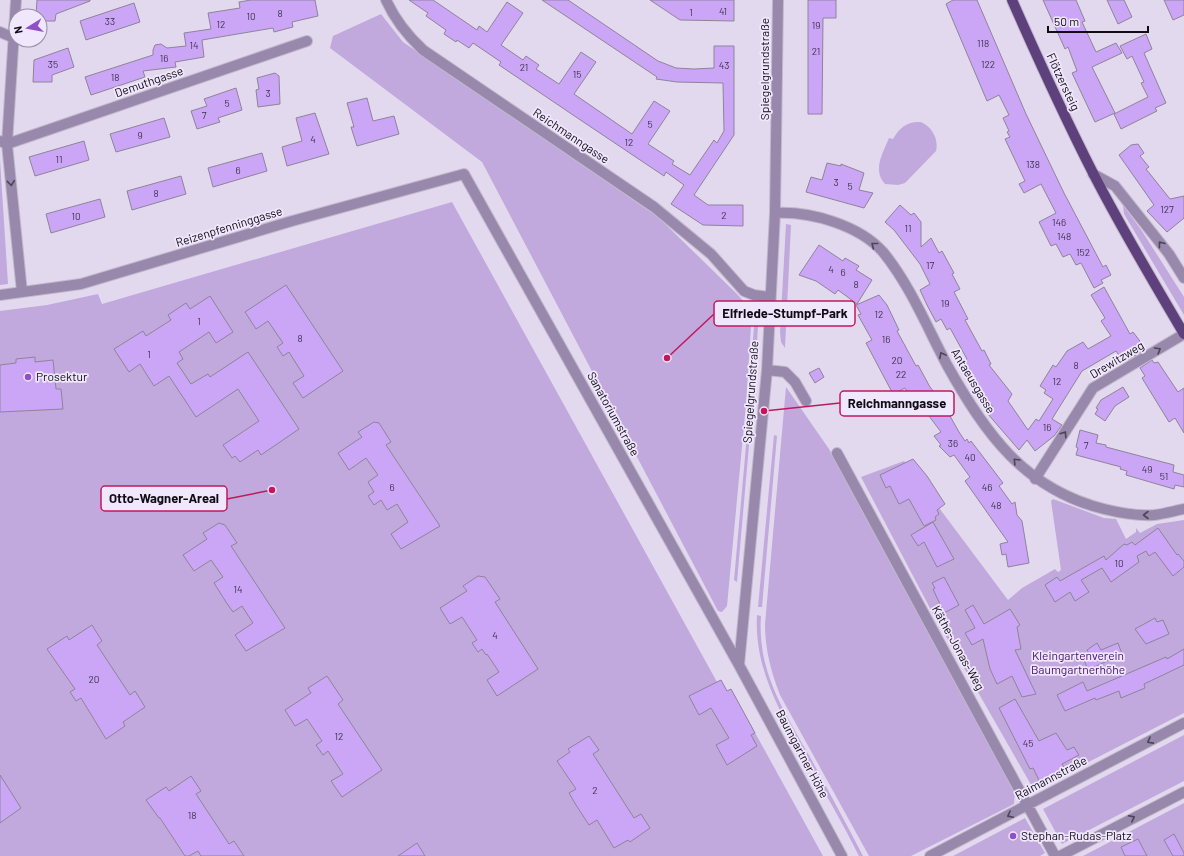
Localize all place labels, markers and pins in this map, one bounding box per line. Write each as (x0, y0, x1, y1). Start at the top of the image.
callout: Elfriede-Stumpf-Park (714, 301, 855, 326)
place label: Prosektur (36, 369, 88, 383)
marker: Prosektur (23, 372, 33, 382)
callout: Reichmanngasse (840, 391, 954, 416)
callout: Otto-Wagner-Areal (101, 486, 227, 511)
place label: Stephan-Rudas-Platz (1021, 828, 1132, 842)
marker: Stephan-Rudas-Platz (1008, 831, 1018, 841)

